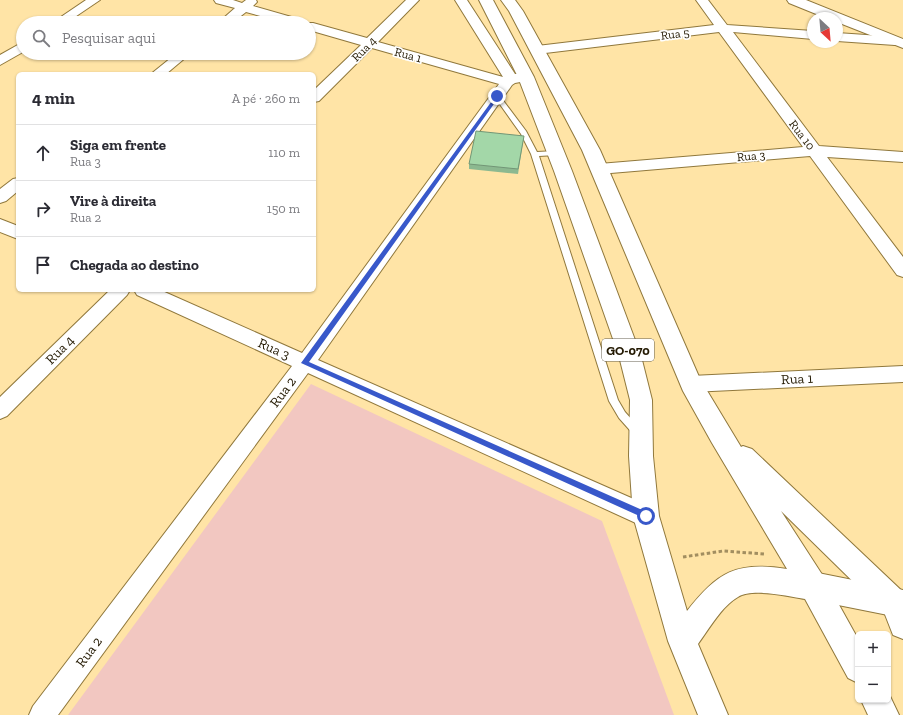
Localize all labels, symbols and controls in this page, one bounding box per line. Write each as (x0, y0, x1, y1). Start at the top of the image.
north arrow (807, 12, 843, 48)
search box (16, 16, 316, 60)
street label: Rua 5 (660, 25, 690, 43)
icon: search (30, 27, 52, 49)
text: Pesquisar aqui (62, 29, 156, 47)
street label: Rua 4 (349, 33, 380, 64)
street label: Rua 1 (393, 45, 423, 65)
route end (488, 87, 506, 105)
text: 4 min (32, 88, 75, 108)
text: A pé · 260 m (232, 91, 300, 106)
street label: Rua 10 (786, 117, 818, 153)
text: Siga em frente (70, 136, 166, 154)
icon: ahead (32, 142, 54, 164)
text: 110 m (268, 145, 300, 160)
street label: Rua 3 (736, 148, 766, 164)
text: Rua 3 (70, 154, 101, 169)
text: Vire à direita (70, 192, 156, 210)
icon: right (32, 198, 54, 220)
text: 150 m (267, 201, 300, 216)
text: Rua 2 (70, 210, 101, 225)
icon: arrive (32, 254, 54, 276)
text: Chegada ao destino (70, 256, 199, 274)
street label: Rua 4 (42, 332, 78, 368)
street label: Rua 3 (255, 334, 293, 364)
road number: GO-070 (602, 339, 654, 361)
street label: Rua 1 (781, 370, 814, 388)
street label: Rua 2 (266, 373, 300, 411)
route start (637, 507, 655, 525)
map controls (855, 631, 891, 703)
button: + (855, 631, 891, 667)
street label: Rua 2 (72, 633, 106, 671)
button: − (855, 667, 891, 703)

